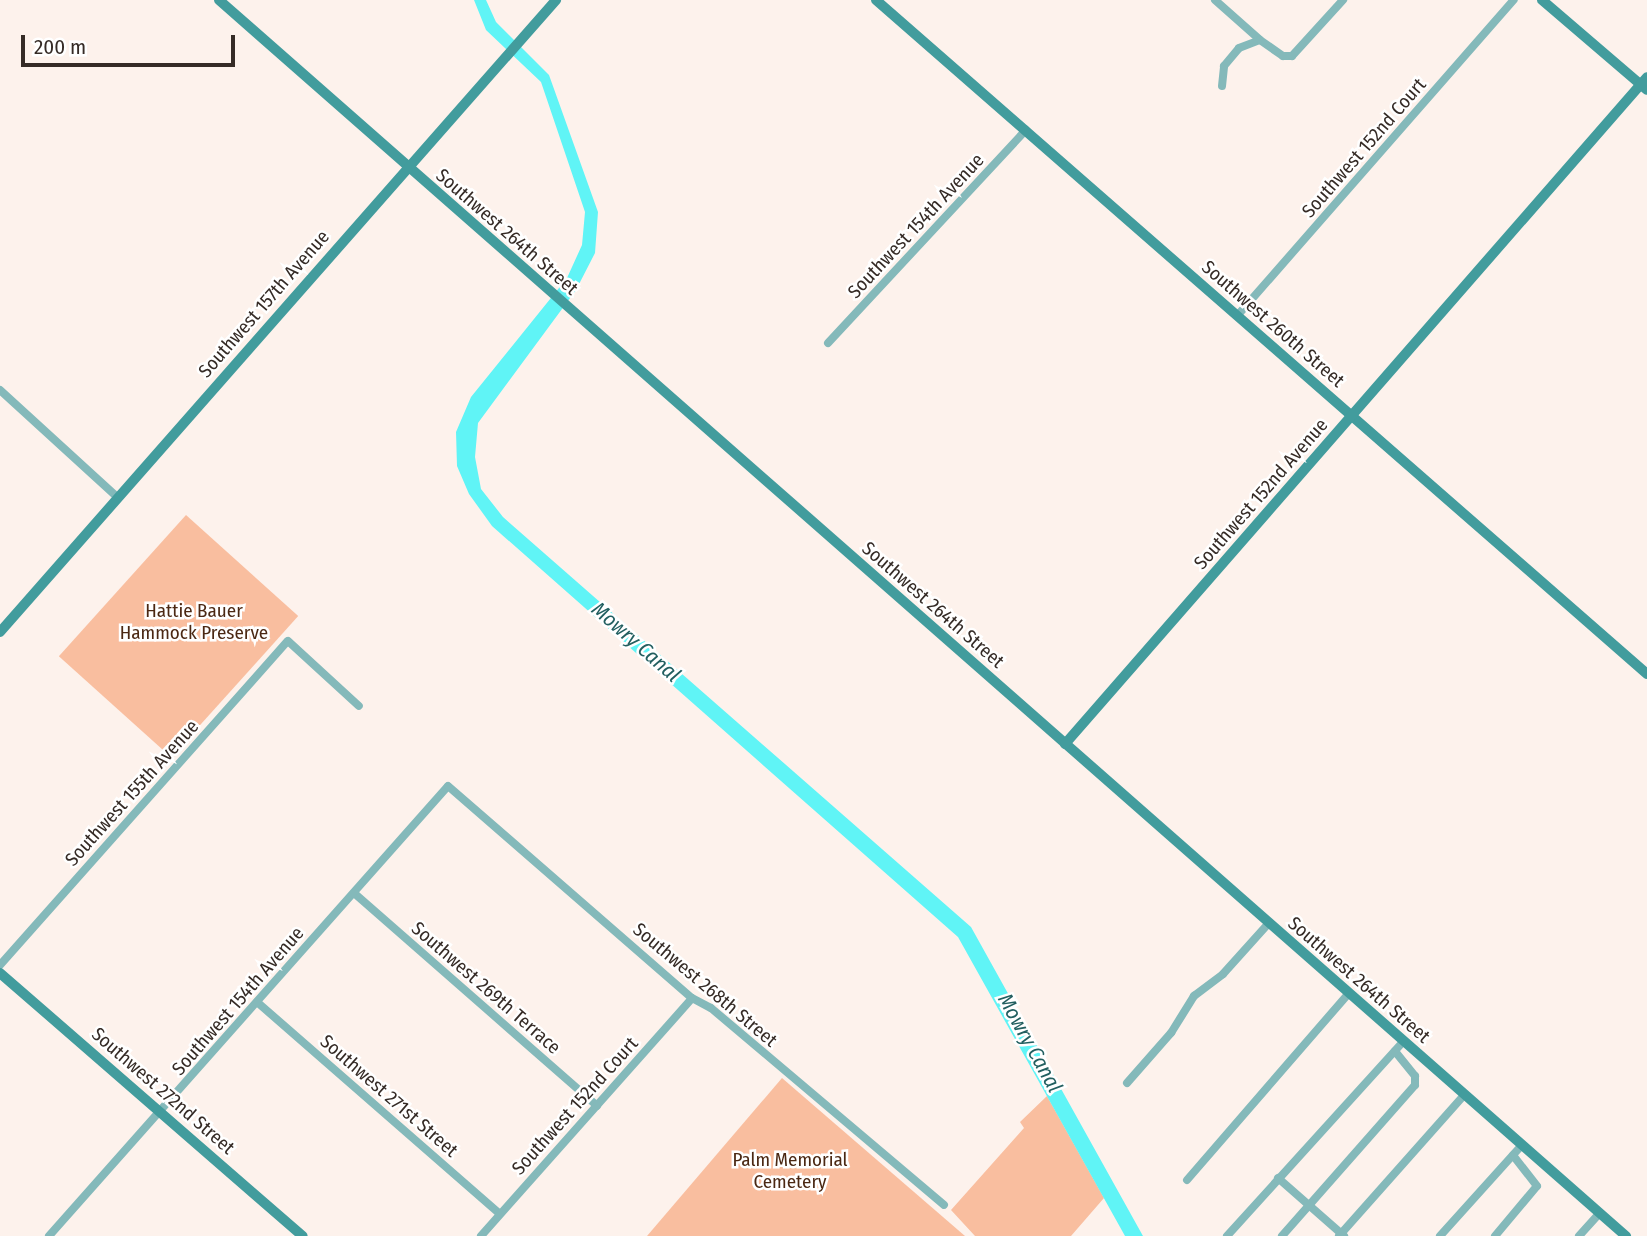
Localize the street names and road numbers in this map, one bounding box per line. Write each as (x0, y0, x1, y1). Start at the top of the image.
street label: Southwest 152nd Court (1297, 74, 1431, 222)
street label: Southwest 154th Avenue (843, 149, 989, 303)
street label: Southwest 264th Street (431, 164, 583, 300)
street label: Southwest 157th Avenue (194, 226, 334, 382)
street label: Southwest 260th Street (1197, 256, 1349, 392)
street label: Southwest 152nd Avenue (1189, 414, 1333, 574)
street label: Southwest 264th Street (857, 537, 1009, 673)
street label: Southwest 155th Avenue (60, 715, 204, 871)
street label: Southwest 264th Street (1283, 912, 1435, 1048)
street label: Southwest 269th Terrace (407, 917, 565, 1059)
street label: Southwest 268th Street (628, 918, 782, 1052)
street label: Southwest 154th Avenue (167, 922, 309, 1080)
street label: Southwest 272nd Street (87, 1023, 239, 1159)
street label: Southwest 271st Street (316, 1030, 462, 1162)
street label: Southwest 152nd Court (507, 1033, 643, 1179)

